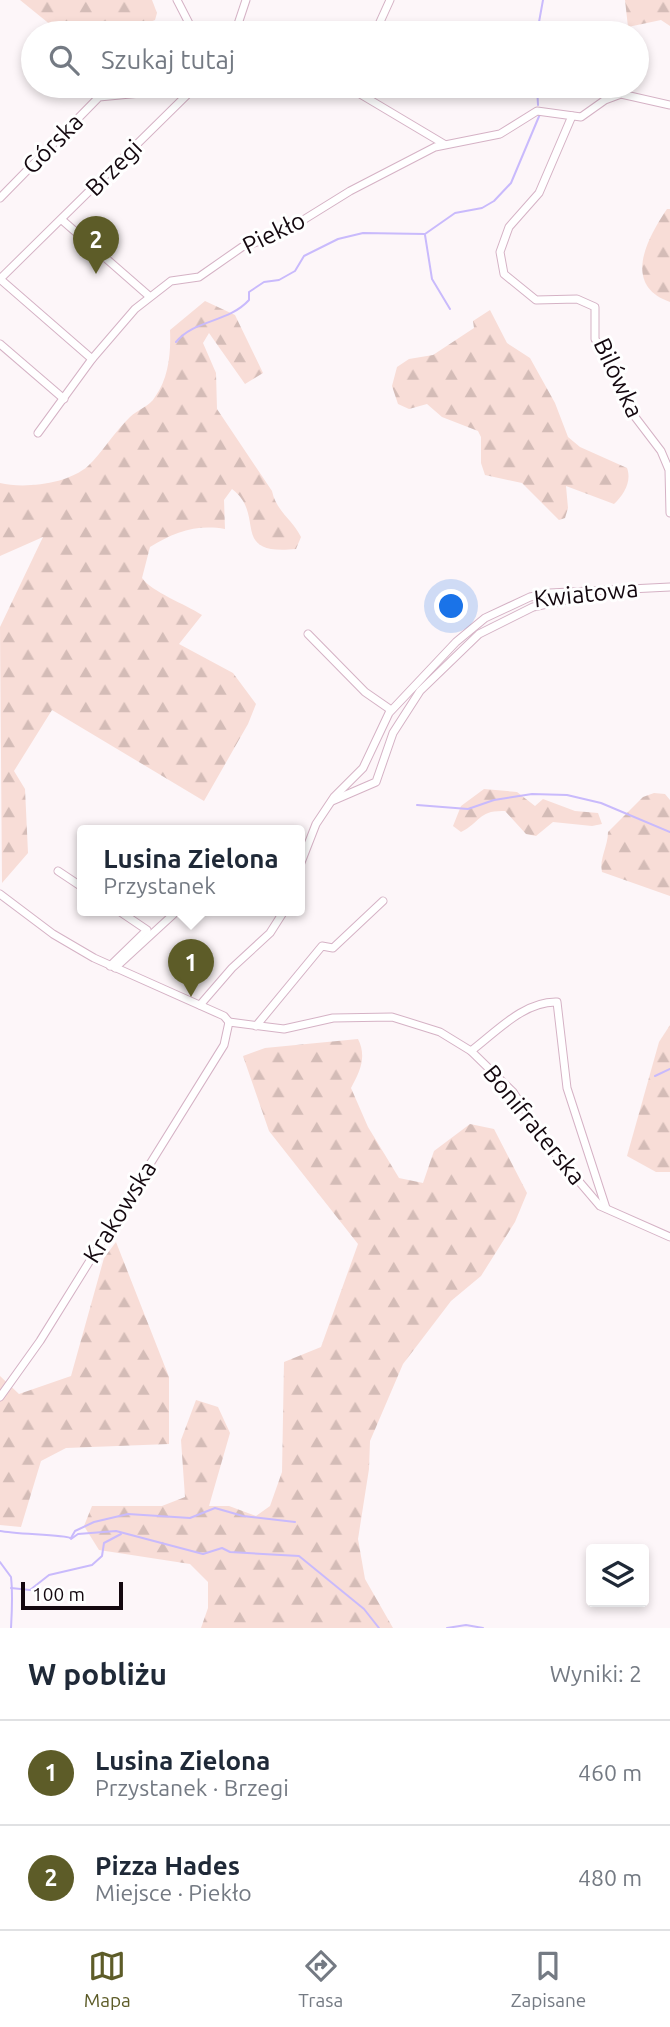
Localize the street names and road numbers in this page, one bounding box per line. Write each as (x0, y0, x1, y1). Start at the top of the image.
street label: Górska (17, 108, 88, 179)
street label: Brzegi (80, 134, 147, 201)
street label: Piekło (238, 206, 309, 259)
street label: Bilówka (588, 334, 649, 422)
street label: Kwiatowa (532, 575, 639, 612)
street label: Bonifraterska (478, 1059, 591, 1190)
street label: Krakowska (78, 1156, 162, 1268)

